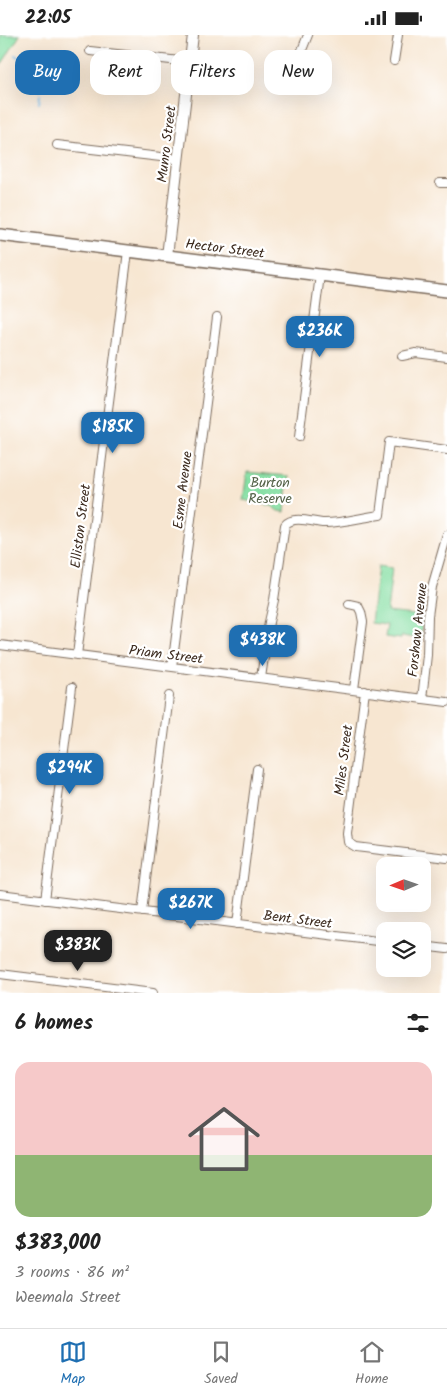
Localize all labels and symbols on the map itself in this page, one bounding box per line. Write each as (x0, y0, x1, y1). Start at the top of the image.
street label: Munro Street (151, 104, 183, 184)
street label: Hector Street (184, 233, 266, 265)
pin: $236K (285, 315, 355, 358)
pin: $185K (78, 411, 148, 454)
street label: Esme Avenue (167, 449, 199, 530)
park label: Burton Reserve (248, 472, 292, 510)
street label: Elliston Street (65, 482, 97, 569)
street label: Forshaw Avenue (402, 581, 434, 678)
pin: $438K (228, 625, 298, 667)
street label: Priam Street (128, 640, 205, 671)
street label: Miles Street (329, 723, 359, 797)
pin: $294K (35, 753, 105, 795)
north arrow (376, 857, 431, 913)
pin: $267K (156, 887, 226, 930)
street label: Bent Street (262, 905, 334, 935)
pin: $383K (43, 929, 113, 972)

